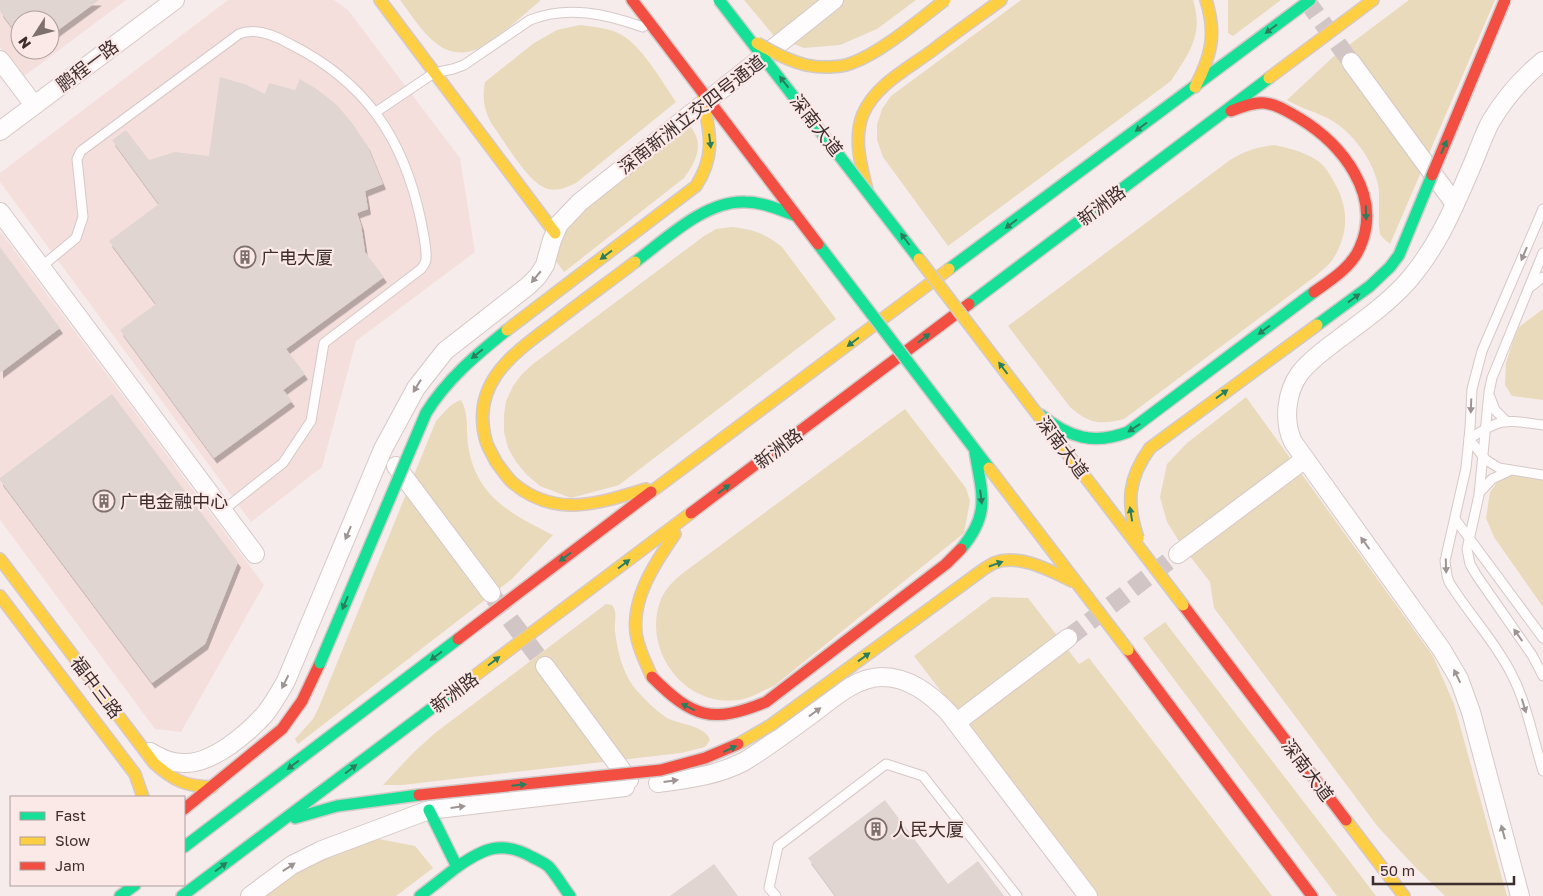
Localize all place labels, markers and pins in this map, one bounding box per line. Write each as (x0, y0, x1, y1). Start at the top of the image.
building icon: 广电大厦 (233, 245, 257, 269)
place label: 广电大厦 (261, 246, 333, 268)
building icon: 广电金融中心 (92, 489, 116, 513)
place label: 广电金融中心 (120, 490, 228, 512)
building icon: 人民大厦 (864, 817, 888, 841)
place label: 人民大厦 (892, 818, 964, 840)

